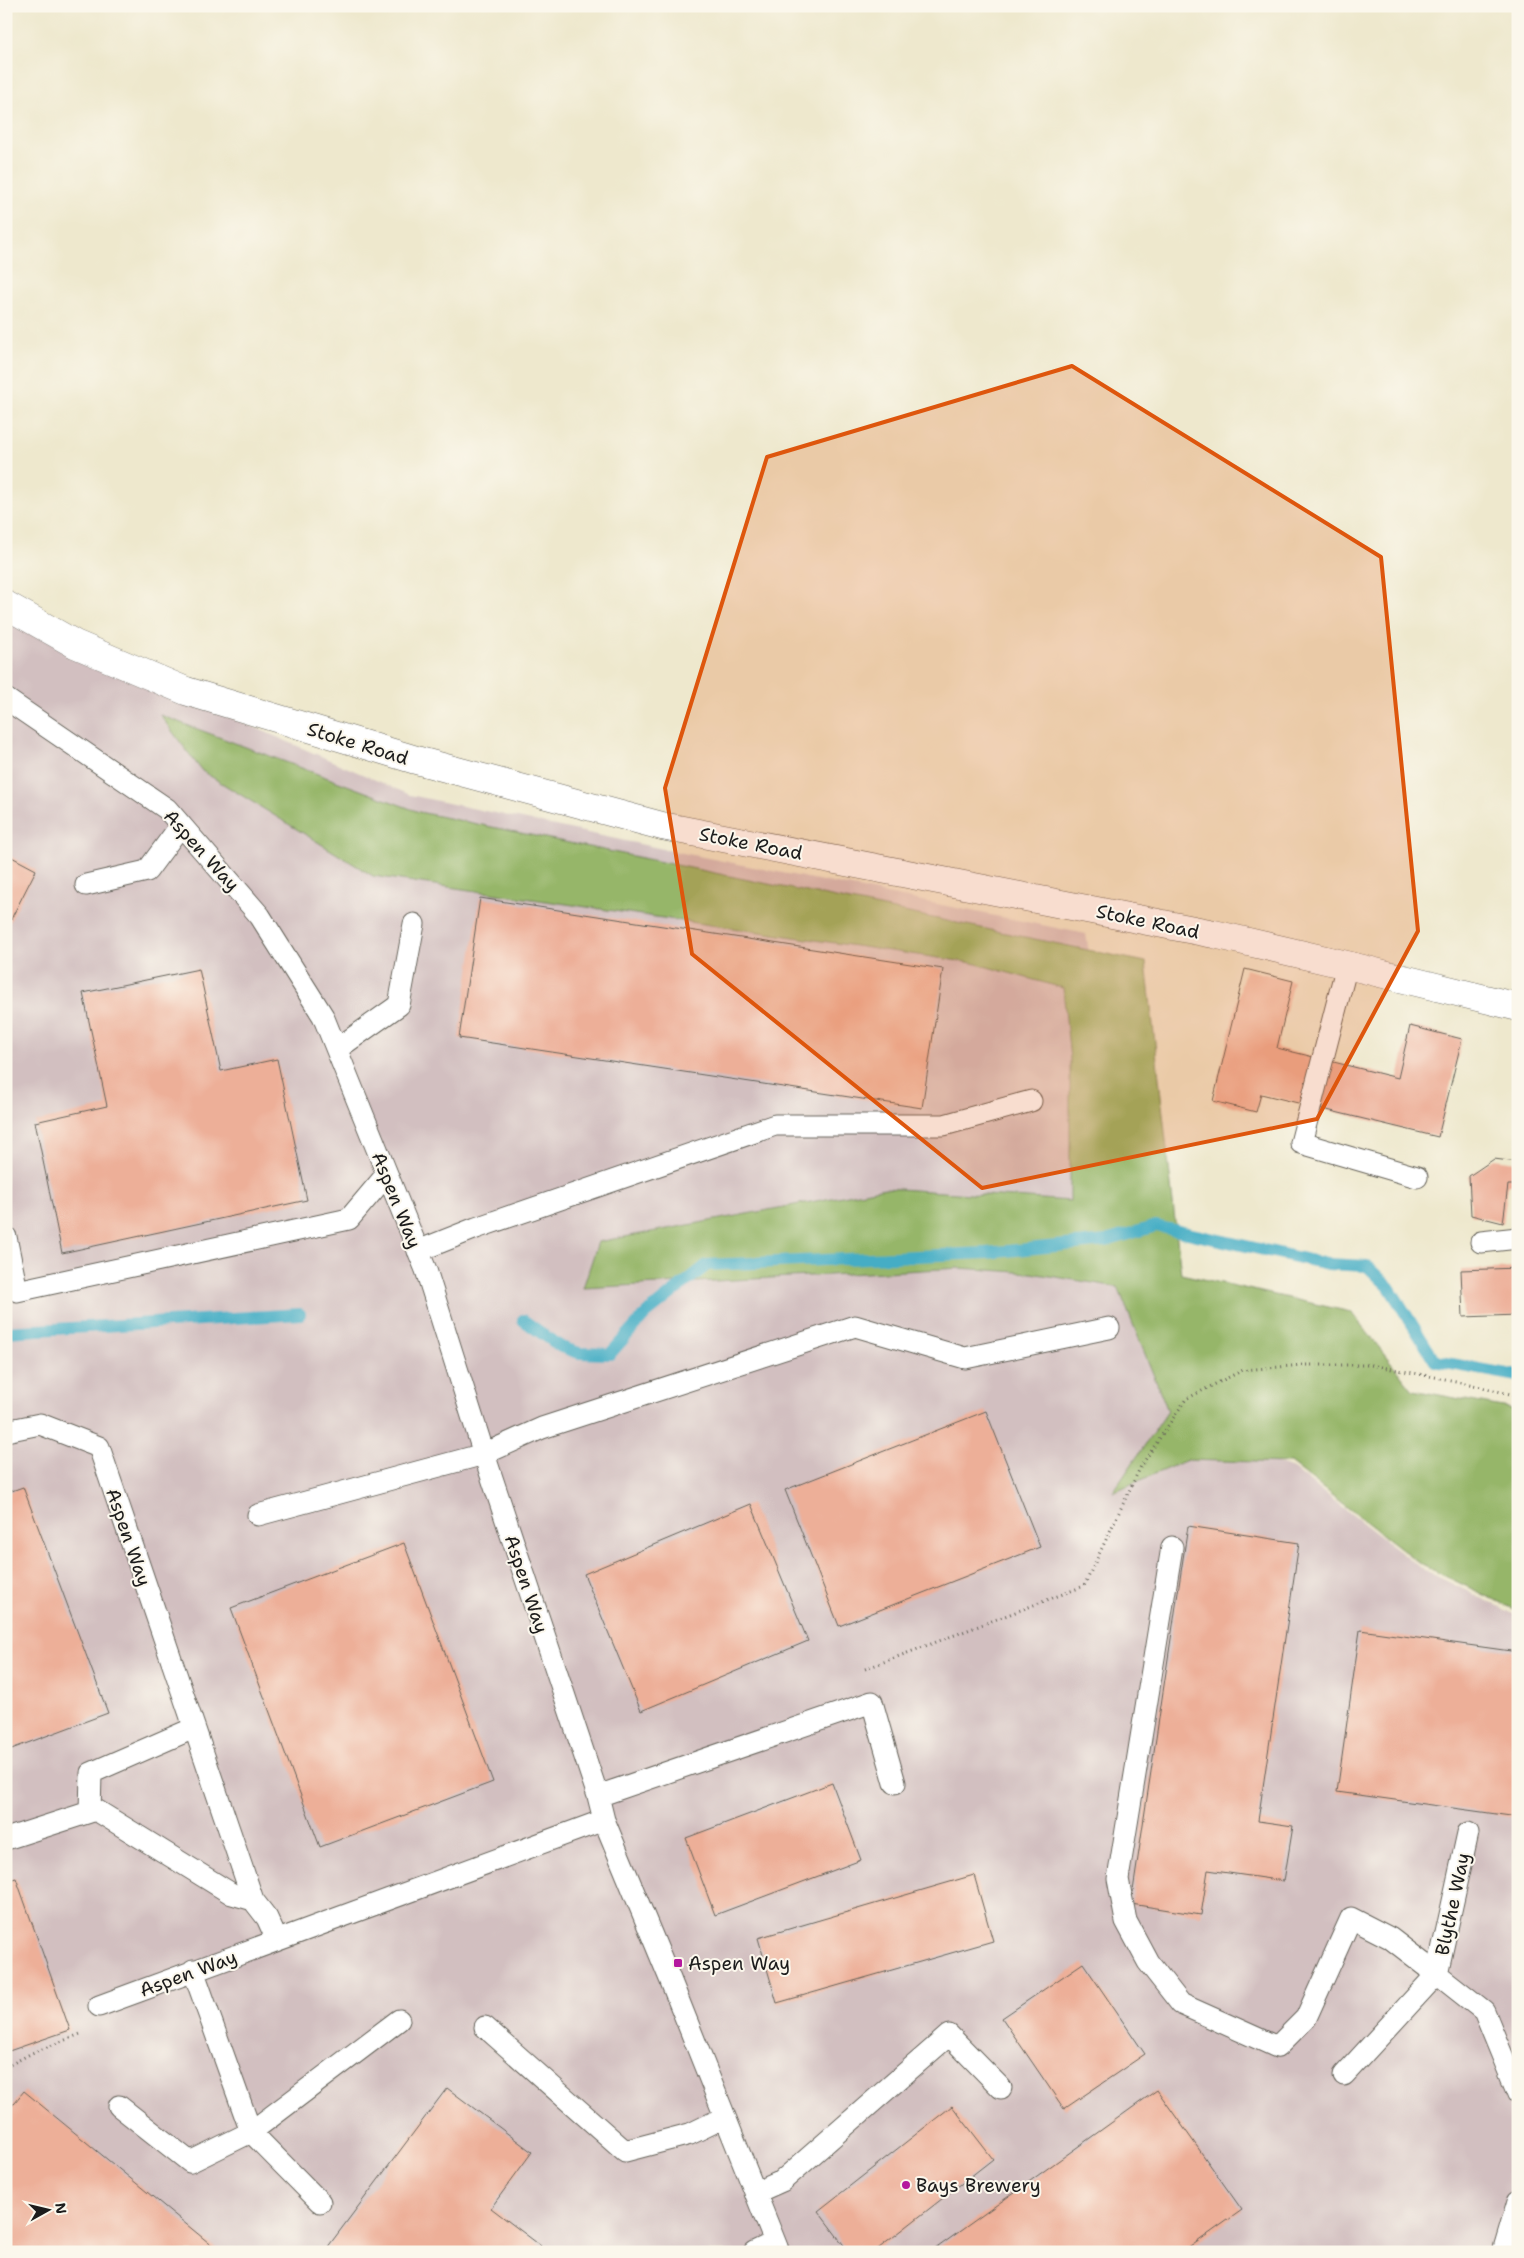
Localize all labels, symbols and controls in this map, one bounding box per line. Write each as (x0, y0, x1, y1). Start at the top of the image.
street label: Stoke Road (304, 716, 412, 771)
street label: Aspen Way (158, 804, 245, 897)
street label: Stoke Road (697, 821, 805, 866)
street label: Stoke Road (1094, 898, 1202, 945)
street label: Aspen Way (366, 1148, 427, 1252)
street label: Aspen Way (100, 1485, 157, 1589)
street label: Aspen Way (499, 1532, 554, 1637)
street label: Blythe Way (1429, 1850, 1476, 1958)
street label: Aspen Way (136, 1944, 240, 2003)
place label: Aspen Way (688, 1951, 790, 1976)
marker: Aspen Way (672, 1957, 684, 1969)
place label: Bays Brewery (916, 2173, 1041, 2198)
marker: Bays Brewery (900, 2179, 912, 2191)
north arrow (22, 2186, 72, 2236)
text: N (51, 2201, 71, 2215)

